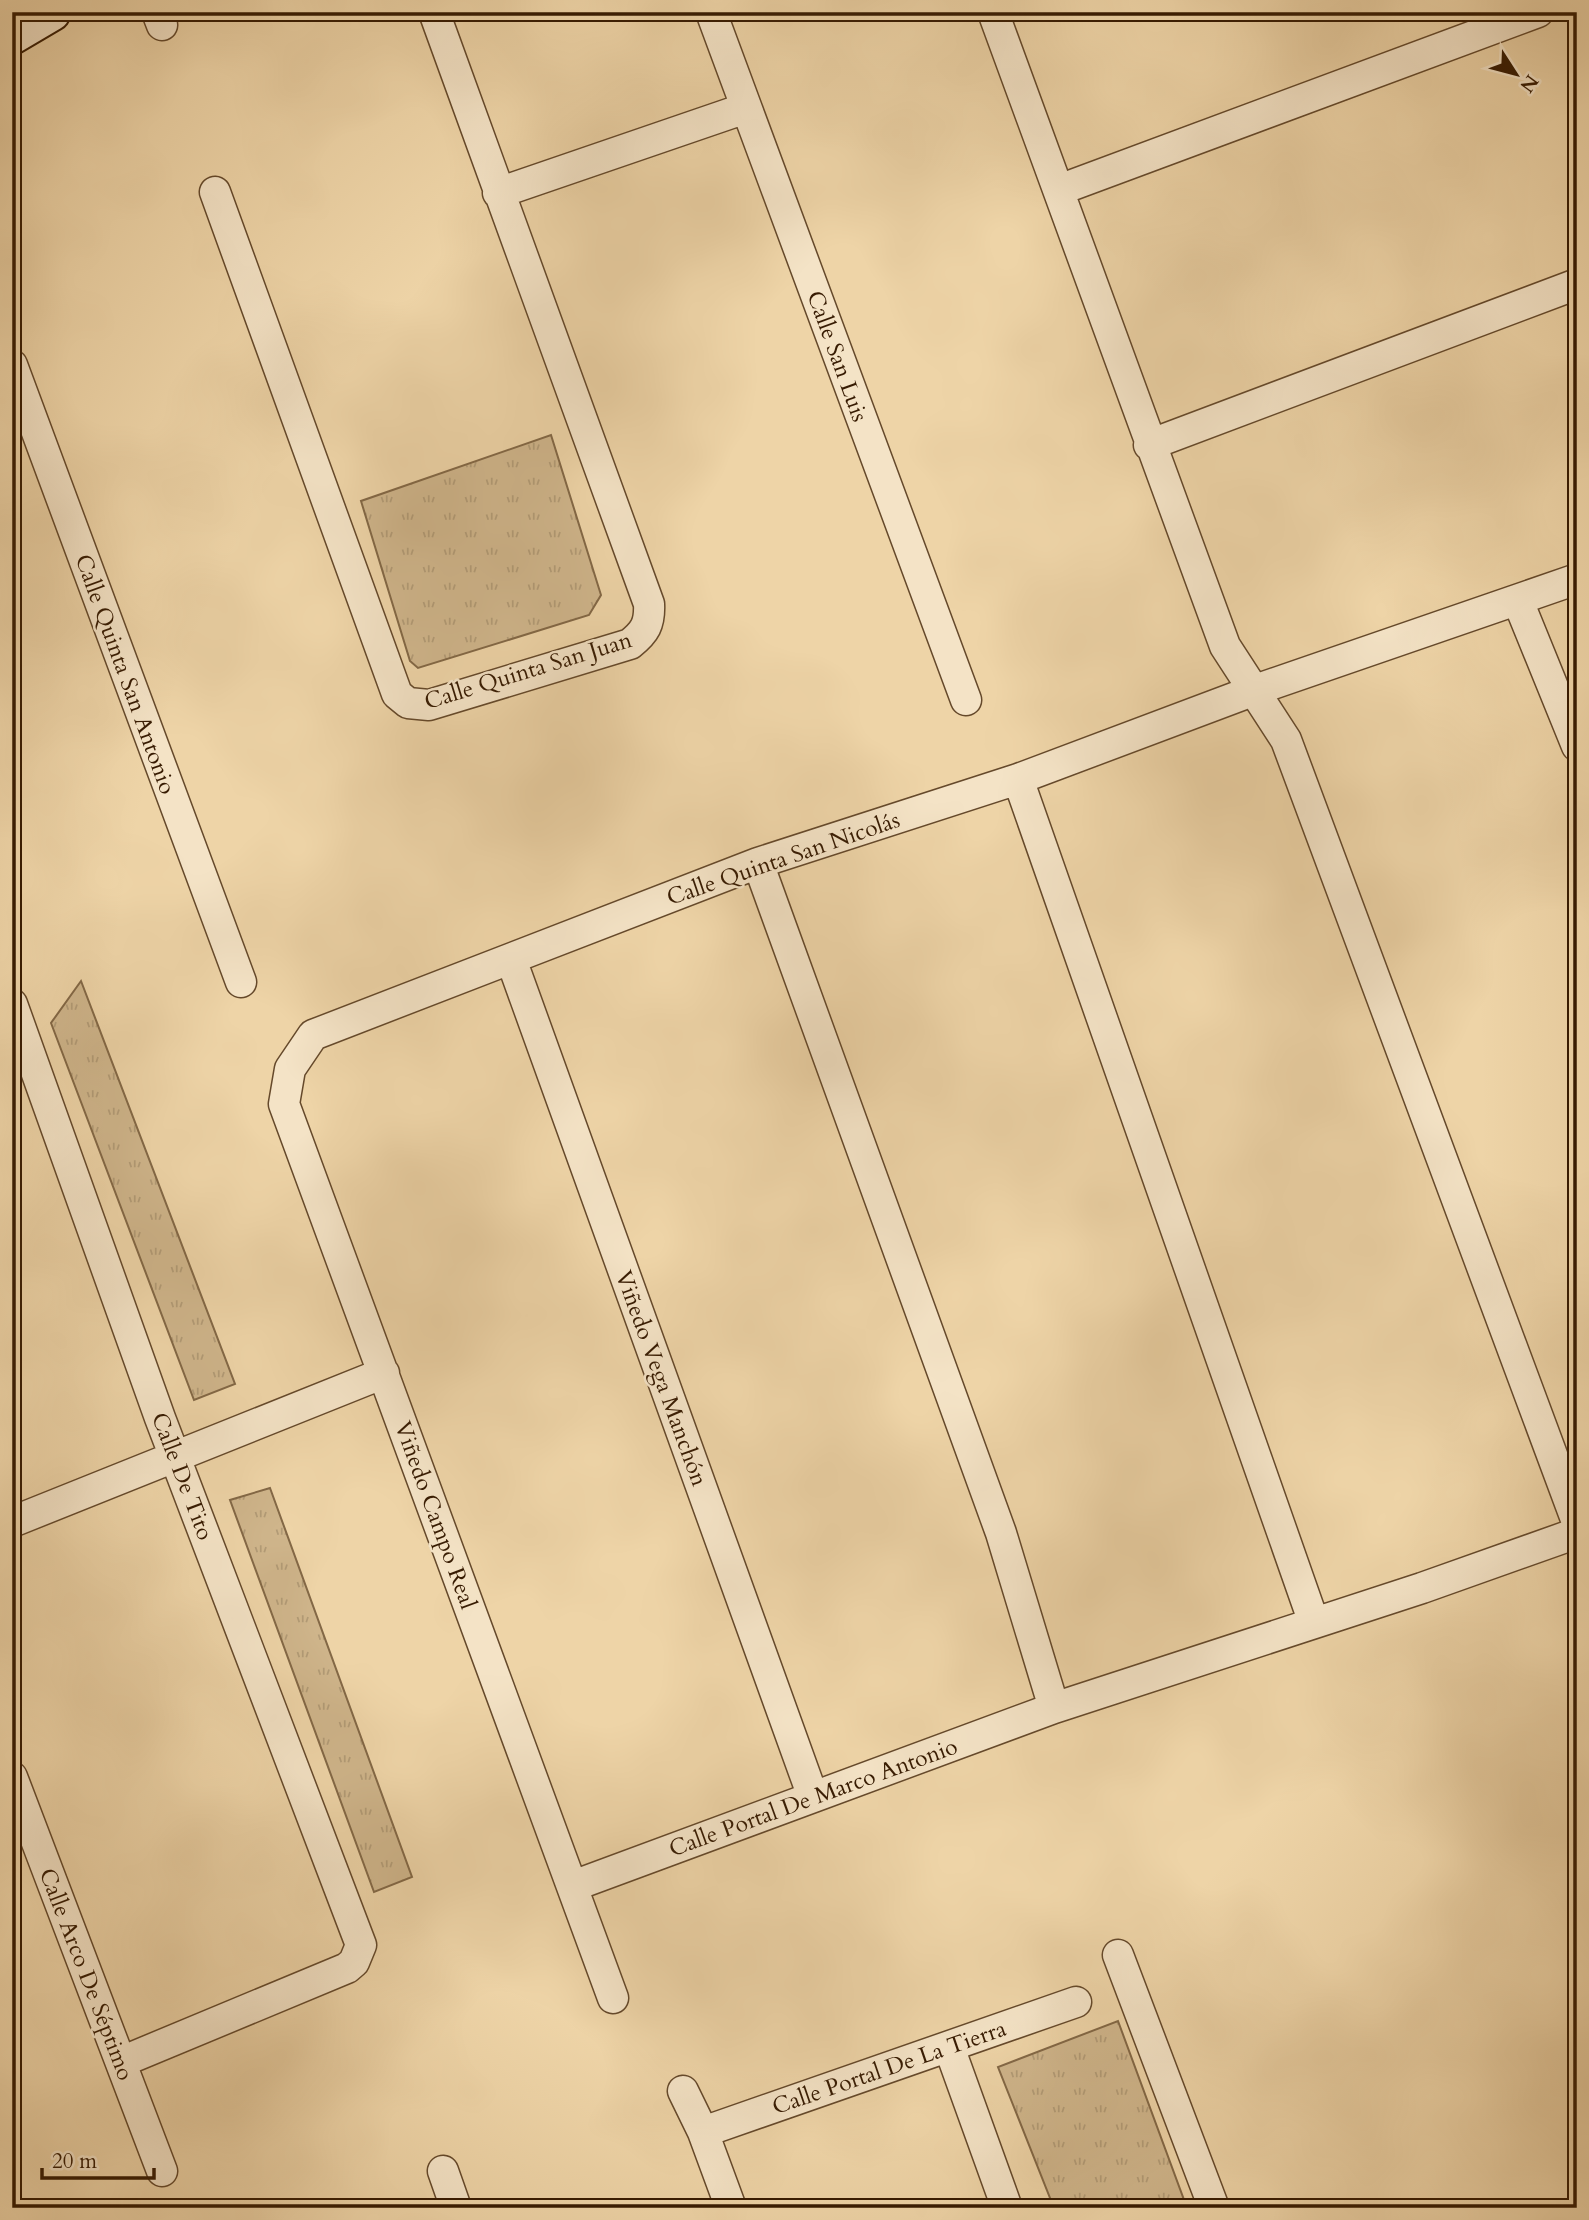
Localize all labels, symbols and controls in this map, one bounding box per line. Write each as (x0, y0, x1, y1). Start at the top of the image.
north arrow (1480, 38, 1550, 108)
text: N (1513, 69, 1544, 98)
street label: Calle San Luis (799, 286, 876, 426)
street label: Calle Quinta San Antonio (68, 550, 183, 798)
street label: Calle Quinta San Juan (421, 624, 636, 717)
street label: Calle Quinta San Nicolás (663, 804, 904, 913)
street label: Viñedo Vega Manchón (608, 1266, 715, 1490)
street label: Calle De Tito (144, 1408, 221, 1544)
street label: Viñedo Campo Real (387, 1417, 484, 1614)
street label: Calle Portal De Marco Antonio (665, 1731, 962, 1864)
street label: Calle Arco De Séptimo (32, 1864, 141, 2085)
street label: Calle Portal De La Tierra (768, 2013, 1010, 2122)
scale bar (42, 2136, 154, 2180)
text: 20 m (52, 2147, 97, 2176)

